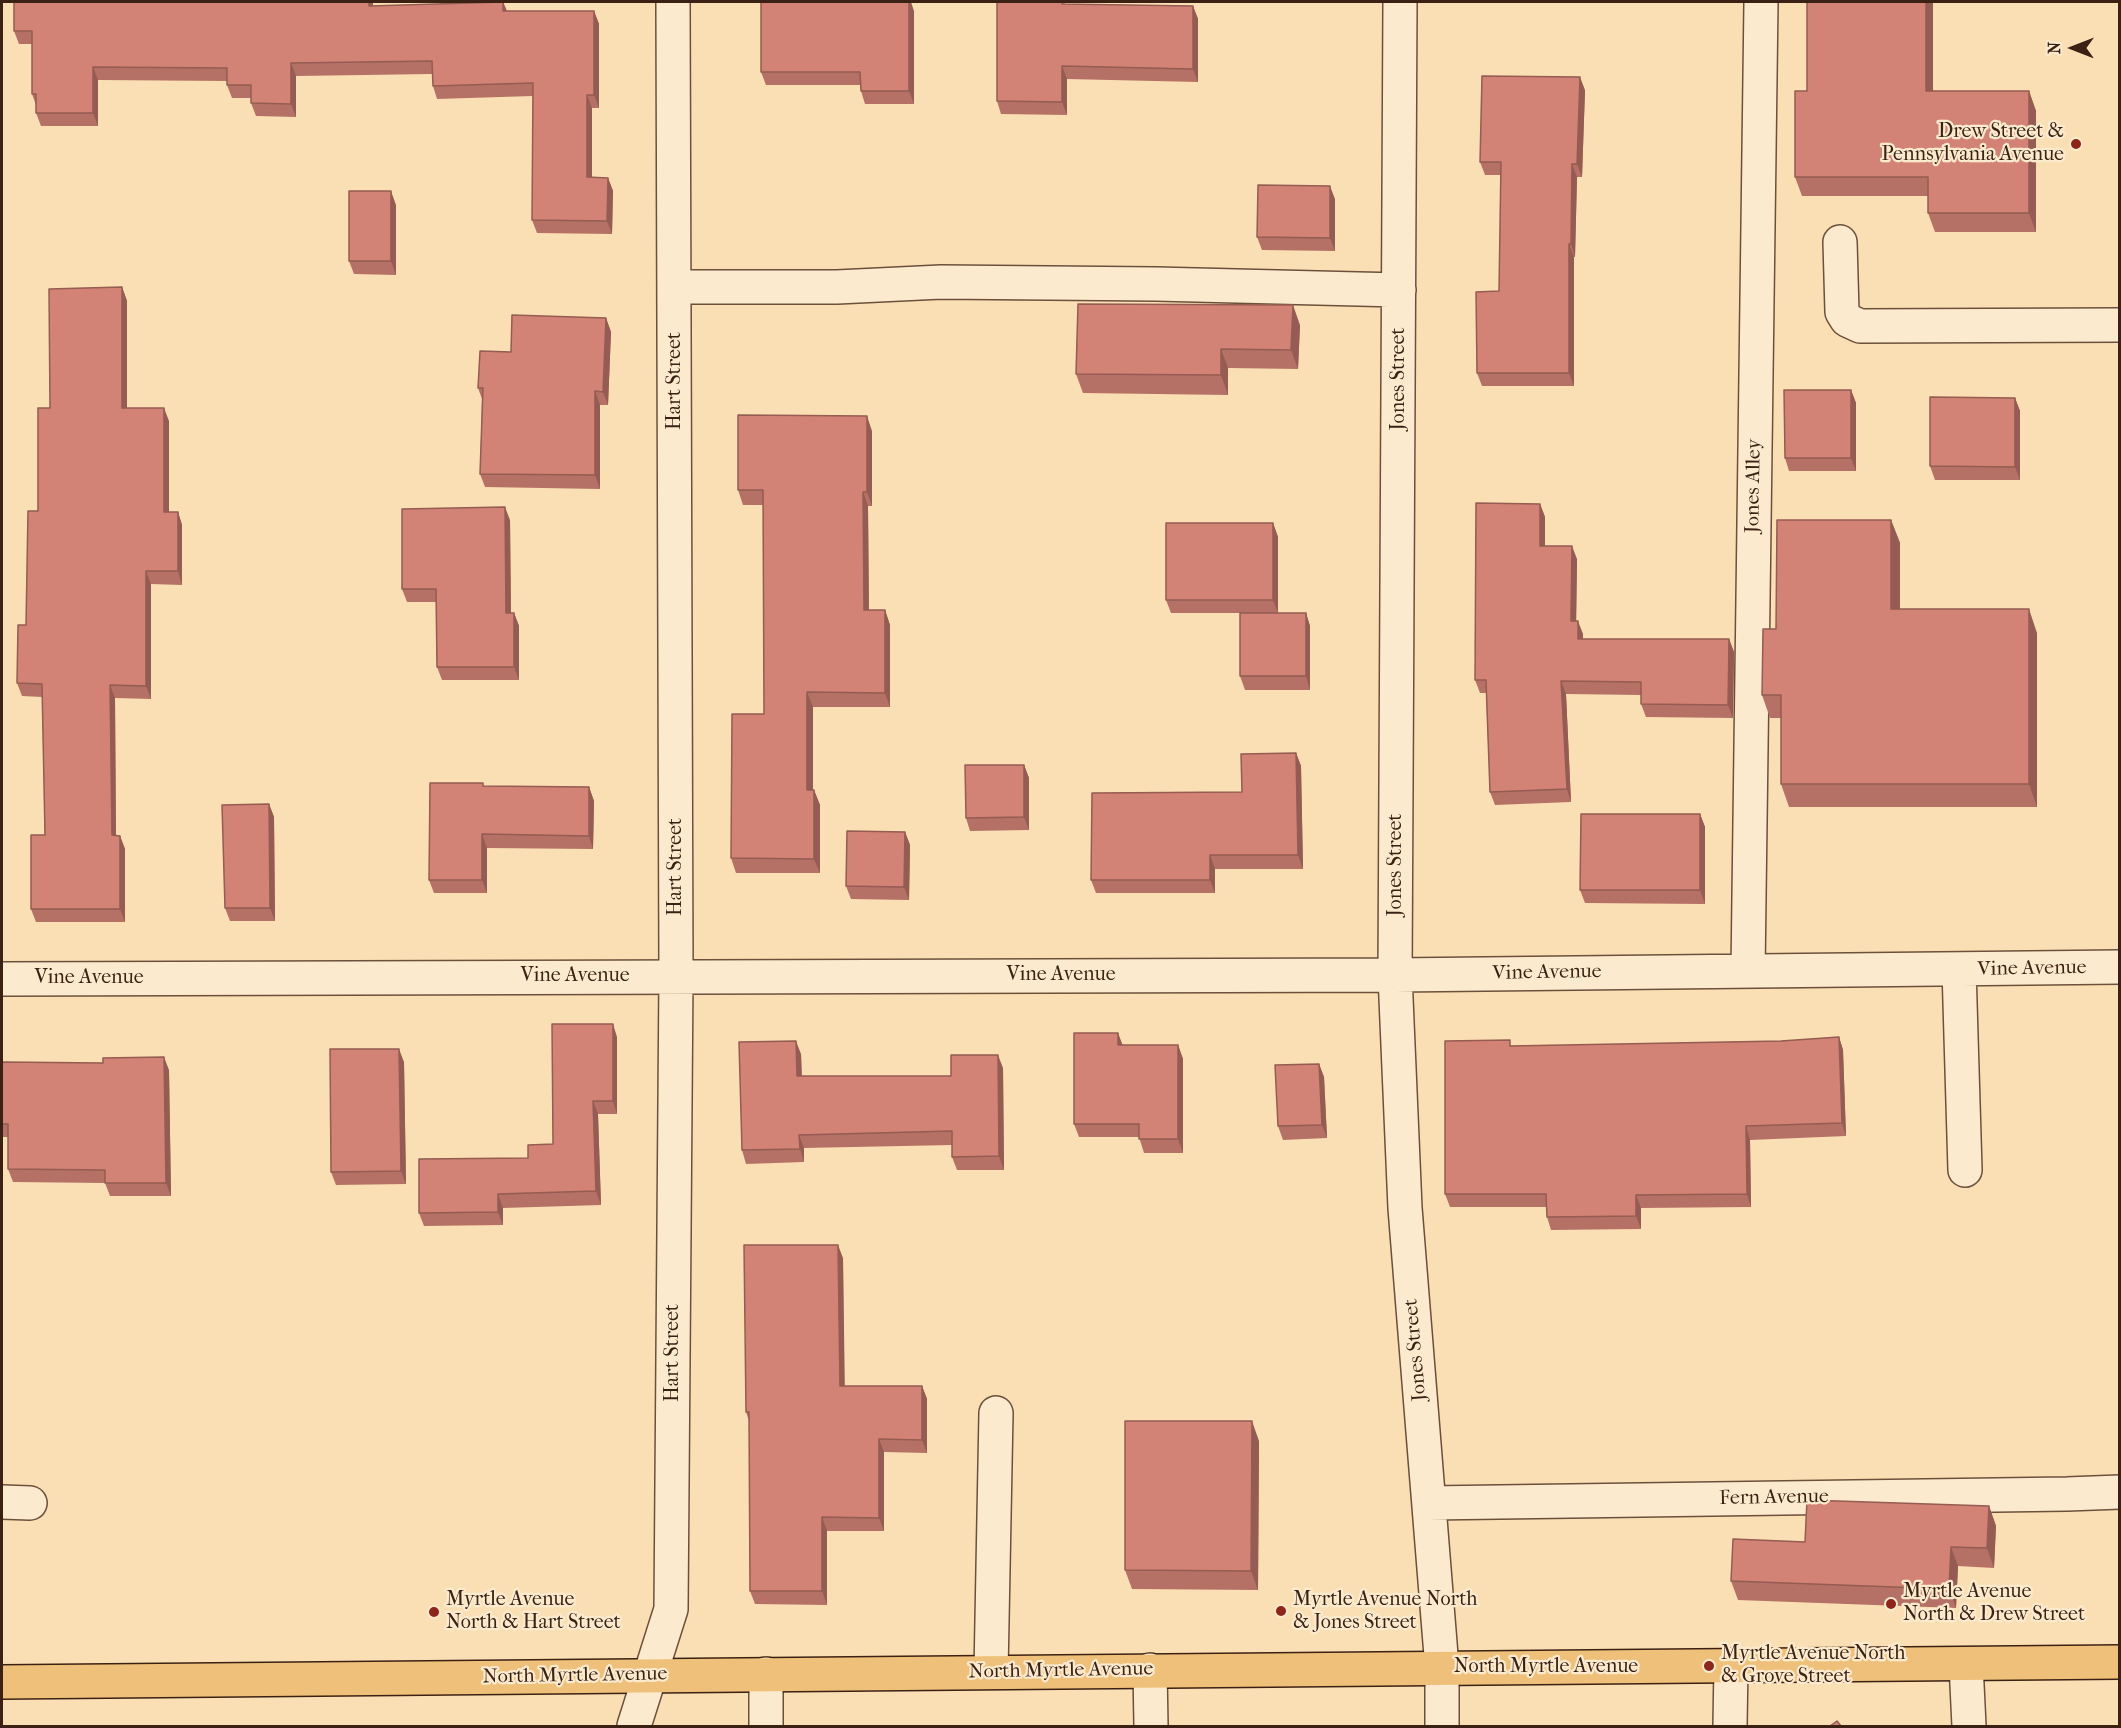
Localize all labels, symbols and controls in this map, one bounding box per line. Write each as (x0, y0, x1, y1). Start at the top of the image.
north arrow (2043, 18, 2103, 78)
text: N (2045, 42, 2064, 54)
place label: Drew Street & Pennsylvania Avenue (1881, 120, 2064, 167)
marker: Drew Street & Pennsylvania Avenue (2069, 137, 2083, 151)
street label: Jones Street (1387, 328, 1411, 430)
street label: Hart Street (663, 332, 687, 430)
street label: Jones Alley (1741, 439, 1767, 533)
street label: Jones Street (1384, 814, 1408, 916)
street label: Hart Street (664, 818, 688, 916)
street label: Vine Avenue (1977, 956, 2087, 982)
street label: Vine Avenue (1492, 960, 1602, 986)
street label: Vine Avenue (1006, 963, 1116, 987)
street label: Vine Avenue (520, 964, 630, 988)
street label: Vine Avenue (34, 966, 144, 990)
street label: Jones Street (1400, 1298, 1432, 1402)
street label: Hart Street (661, 1304, 685, 1402)
street label: Fern Avenue (1719, 1485, 1829, 1511)
place label: Myrtle Avenue North & Drew Street (1903, 1580, 2085, 1627)
place label: Myrtle Avenue North & Hart Street (446, 1588, 621, 1635)
place label: Myrtle Avenue North & Jones Street (1293, 1588, 1478, 1635)
marker: Myrtle Avenue North & Drew Street (1884, 1597, 1898, 1611)
marker: Myrtle Avenue North & Jones Street (1274, 1604, 1288, 1618)
marker: Myrtle Avenue North & Hart Street (427, 1605, 441, 1619)
place label: Myrtle Avenue North & Grove Street (1721, 1642, 1906, 1689)
street label: North Myrtle Avenue (1454, 1655, 1638, 1679)
street label: North Myrtle Avenue (969, 1657, 1153, 1685)
marker: Myrtle Avenue North & Grove Street (1702, 1659, 1716, 1673)
street label: North Myrtle Avenue (483, 1662, 667, 1690)

